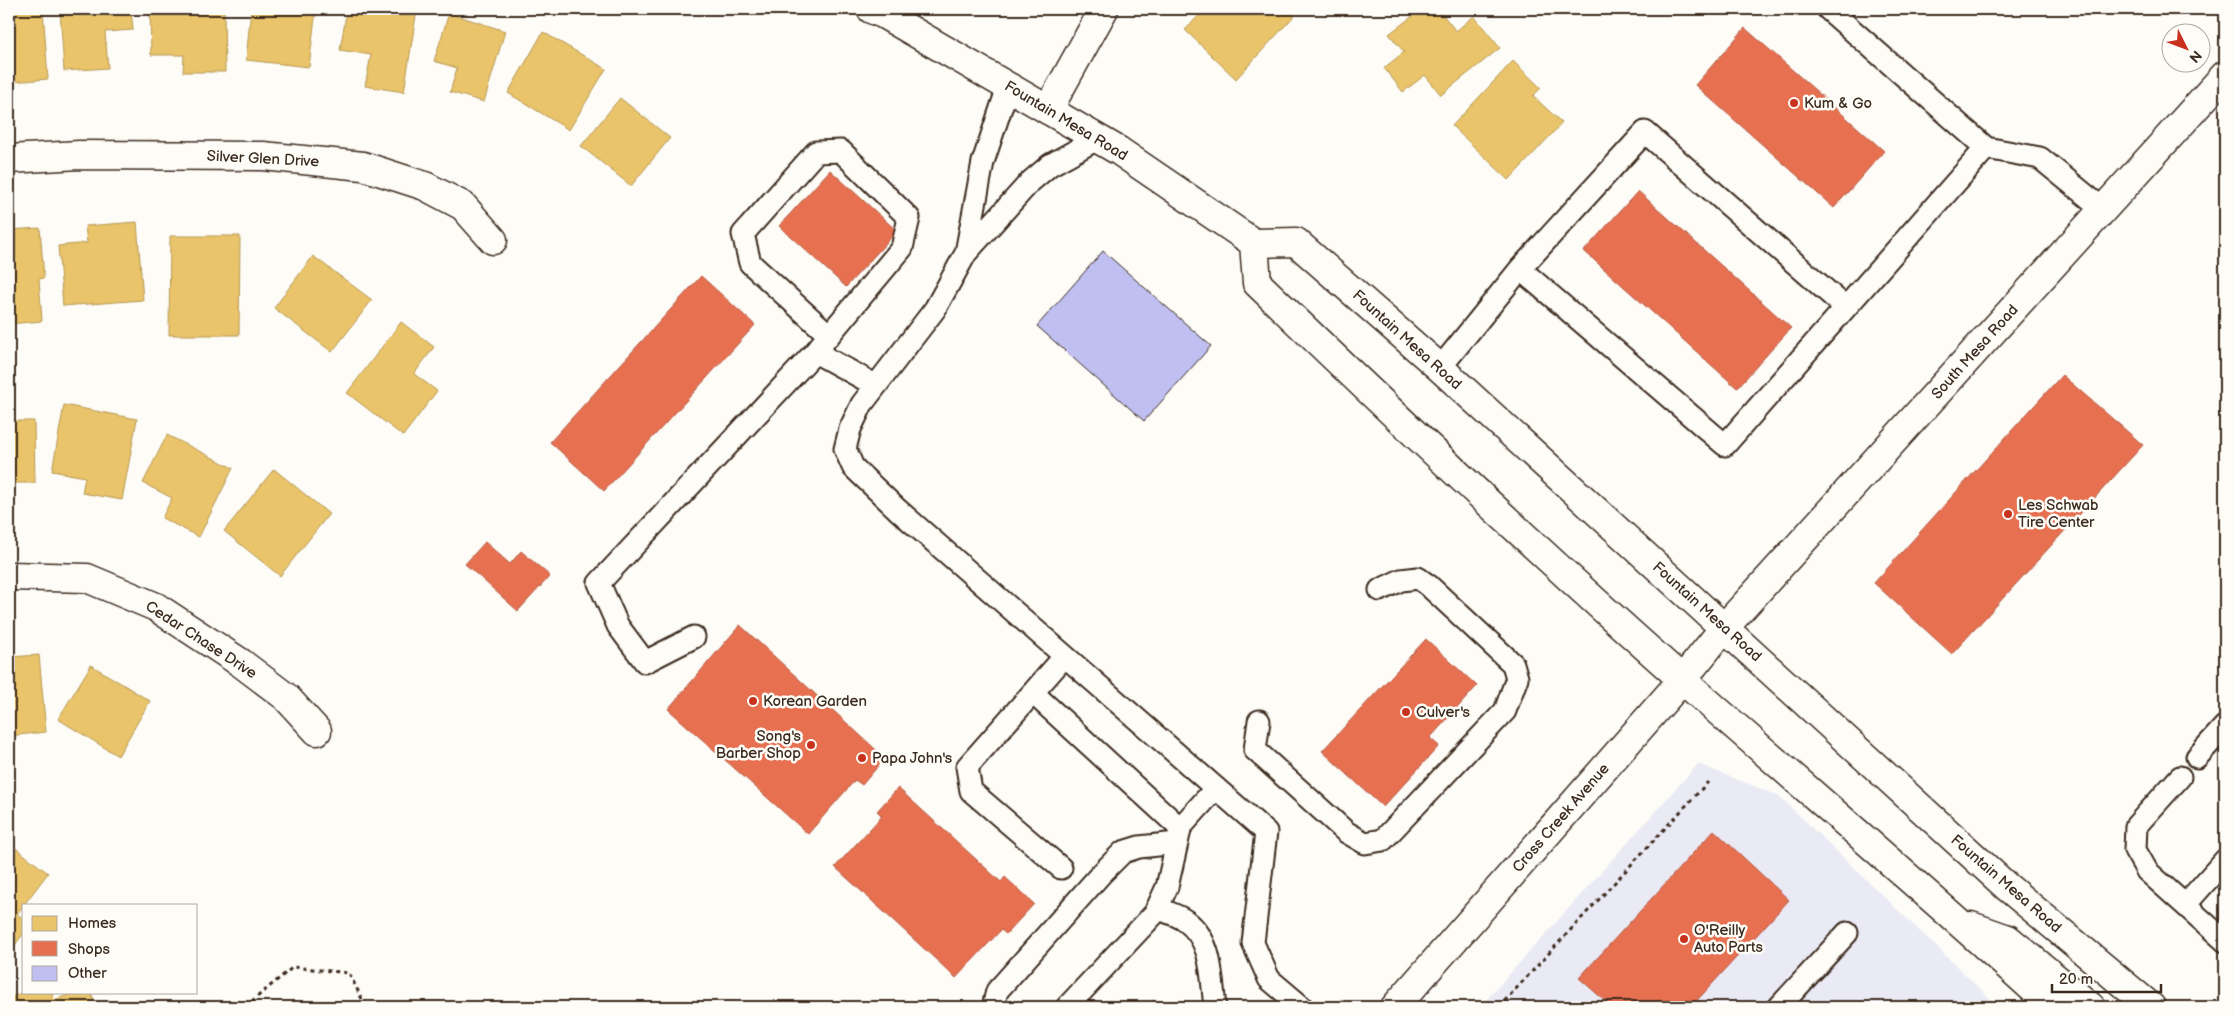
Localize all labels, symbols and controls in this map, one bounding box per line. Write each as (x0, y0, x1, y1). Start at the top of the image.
north arrow (2162, 22, 2212, 72)
text: N (2185, 47, 2205, 66)
street label: Fountain Mesa Road (1001, 77, 1131, 165)
place label: Kum & Go (1804, 94, 1872, 113)
marker: Kum & Go (1788, 97, 1800, 109)
street label: Silver Glen Drive (206, 147, 320, 171)
street label: Fountain Mesa Road (1348, 286, 1466, 394)
street label: South Mesa Road (1928, 301, 2022, 403)
place label: Les Schwab Tire Center (2018, 496, 2099, 532)
marker: Les Schwab Tire Center (2002, 508, 2014, 520)
street label: Fountain Mesa Road (1648, 558, 1766, 666)
street label: Cedar Chase Drive (142, 597, 260, 683)
place label: Korean Garden (763, 692, 867, 711)
marker: Korean Garden (747, 695, 759, 707)
place label: Culver's (1416, 703, 1471, 722)
marker: Culver's (1400, 706, 1412, 718)
place label: Song's Barber Shop (716, 727, 802, 763)
marker: Song's Barber Shop (805, 739, 817, 751)
place label: Papa John's (872, 749, 953, 768)
marker: Papa John's (856, 752, 868, 764)
street label: Cross Creek Avenue (1508, 759, 1614, 877)
street label: Fountain Mesa Road (1947, 831, 2065, 937)
legend (22, 904, 198, 994)
text: Homes (68, 914, 117, 933)
place label: O'Reilly Auto Parts (1694, 921, 1763, 957)
marker: O'Reilly Auto Parts (1678, 933, 1690, 945)
text: Shops (68, 940, 111, 959)
scale bar (2052, 961, 2160, 993)
text: Other (68, 964, 107, 983)
text: 20 m (2059, 970, 2093, 989)

